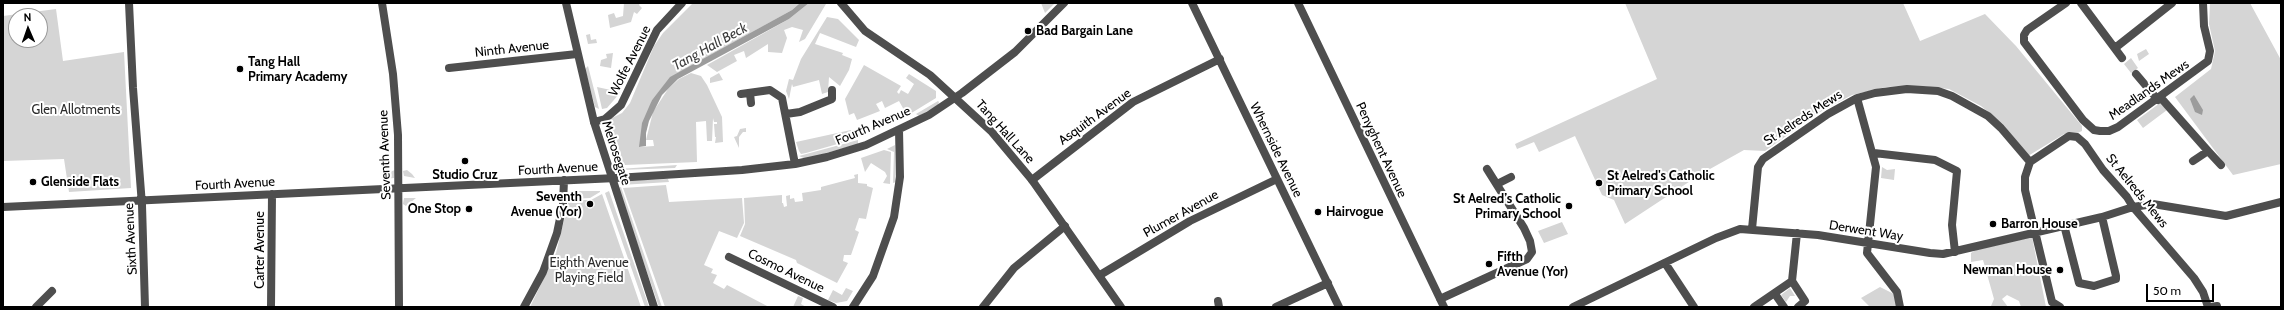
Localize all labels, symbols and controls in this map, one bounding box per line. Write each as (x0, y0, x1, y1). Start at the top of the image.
north arrow (8, 8, 48, 48)
text: N (23, 10, 32, 24)
water label: Tang Hall Beck (670, 20, 750, 74)
street label: Wolfe Avenue (606, 23, 654, 99)
place label: Bad Bargain Lane (1036, 23, 1133, 39)
marker: Bad Bargain Lane (1023, 26, 1033, 36)
street label: Ninth Avenue (474, 37, 550, 61)
place label: Tang Hall Primary Academy (248, 54, 348, 85)
street label: Meadlands Mews (2106, 57, 2192, 123)
marker: Tang Hall Primary Academy (235, 64, 245, 74)
street label: Asquith Avenue (1056, 85, 1134, 149)
street label: St Aelreds Mews (1761, 87, 1845, 149)
street label: Tang Hall Lane (972, 97, 1038, 167)
street label: Whernside Avenue (1246, 100, 1306, 200)
street label: Penyghent Avenue (1352, 100, 1410, 200)
park label: Glen Allotments (32, 102, 120, 118)
street label: Fourth Avenue (833, 103, 913, 149)
street label: Seventh Avenue (376, 110, 394, 200)
street label: Melrosegate (598, 119, 634, 187)
street label: St Aelreds Mews (2103, 151, 2171, 231)
marker: Studio Cruz (460, 156, 470, 166)
street label: Fourth Avenue (518, 159, 598, 179)
place label: Studio Cruz (432, 167, 498, 183)
place label: St Aelred's Catholic Primary School (1607, 168, 1715, 199)
place label: Glenside Flats (41, 174, 119, 190)
street label: Fourth Avenue (195, 174, 275, 194)
marker: Glenside Flats (28, 177, 38, 187)
marker: St Aelred's Catholic Primary School (1594, 178, 1604, 188)
street label: Plumer Avenue (1141, 187, 1221, 241)
place label: Seventh Avenue (Yor) (511, 189, 582, 220)
place label: St Aelred’s Catholic Primary School (1453, 191, 1561, 222)
marker: Seventh Avenue (Yor) (585, 199, 595, 209)
place label: One Stop (408, 201, 461, 217)
marker: St Aelred’s Catholic Primary School (1564, 201, 1574, 211)
street label: Sixth Avenue (121, 203, 141, 275)
marker: One Stop (464, 204, 474, 214)
place label: Hairvogue (1326, 204, 1383, 220)
marker: Hairvogue (1313, 207, 1323, 217)
street label: Carter Avenue (252, 211, 268, 289)
place label: Barron House (2001, 216, 2078, 232)
street label: Derwent Way (1828, 217, 1904, 245)
marker: Barron House (1988, 219, 1998, 229)
street label: Cosmo Avenue (745, 246, 827, 296)
place label: Fifth Avenue (Yor) (1497, 249, 1568, 280)
park label: Eighth Avenue Playing Field (549, 255, 629, 286)
marker: Fifth Avenue (Yor) (1484, 259, 1494, 269)
place label: Newman House (1963, 262, 2052, 278)
marker: Newman House (2055, 265, 2065, 275)
scale bar (2148, 276, 2216, 302)
text: 50 m (2153, 283, 2181, 298)

